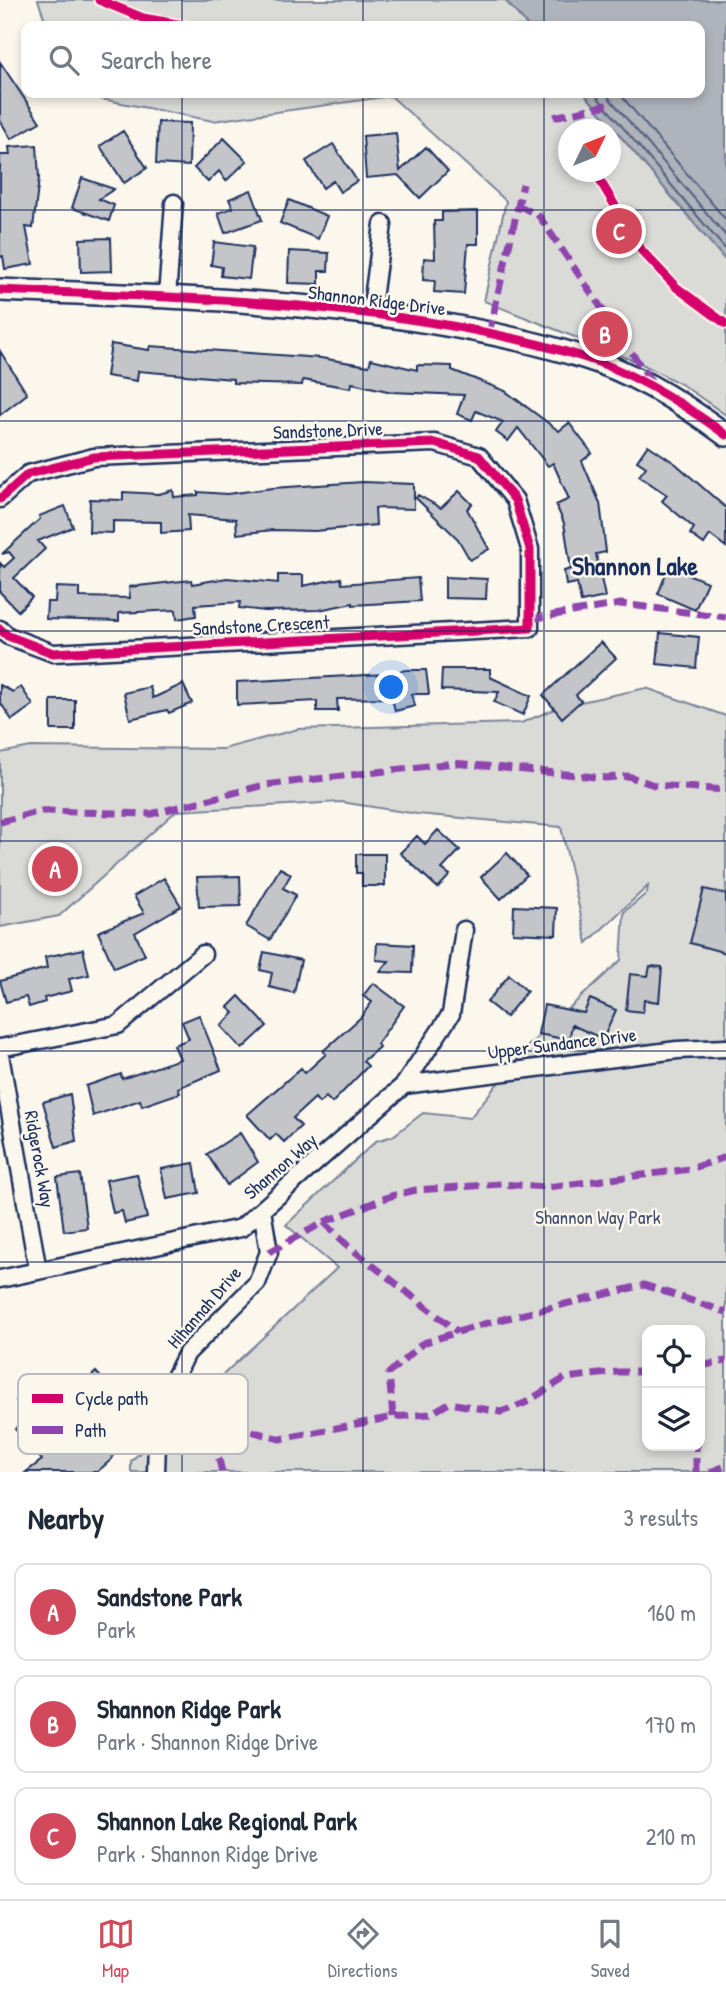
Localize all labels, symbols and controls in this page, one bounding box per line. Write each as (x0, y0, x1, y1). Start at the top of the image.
search box (21, 21, 705, 98)
icon: search (45, 41, 83, 79)
text: Search here (101, 42, 212, 77)
north arrow (558, 119, 621, 182)
pin: C (596, 205, 642, 257)
street label: Shannon Ridge Drive (307, 279, 448, 321)
pin: B (582, 308, 628, 360)
street label: Sandstone Drive (273, 415, 384, 445)
district label: Shannon Lake (572, 548, 699, 583)
street label: Sandstone Crescent (192, 608, 330, 642)
your location (374, 670, 408, 704)
pin: A (32, 843, 78, 895)
street label: Upper Sundance Drive (486, 1021, 638, 1065)
street label: Ridgerock Way (19, 1108, 61, 1210)
street label: Shannon Way (238, 1127, 322, 1205)
park label: Shannon Way Park (535, 1204, 661, 1230)
street label: Hihannah Drive (161, 1260, 247, 1354)
map controls (642, 1325, 705, 1451)
button: locate (642, 1325, 705, 1388)
legend (18, 1374, 248, 1454)
text: Cycle path (75, 1385, 148, 1411)
button: layers (642, 1388, 705, 1451)
text: Path (75, 1417, 106, 1443)
text: Nearby (28, 1498, 104, 1538)
text: 3 results (623, 1502, 698, 1533)
text: Sandstone Park (97, 1579, 242, 1614)
text: A (47, 1597, 59, 1628)
text: 160 m (647, 1597, 696, 1628)
text: Park (97, 1614, 135, 1645)
text: Shannon Ridge Park (97, 1691, 281, 1726)
text: B (47, 1709, 59, 1740)
text: 170 m (645, 1709, 696, 1740)
text: Park · Shannon Ridge Drive (97, 1726, 318, 1757)
text: Shannon Lake Regional Park (97, 1803, 357, 1838)
text: C (47, 1821, 59, 1852)
text: 210 m (646, 1821, 696, 1852)
text: Park · Shannon Ridge Drive (97, 1838, 318, 1869)
tab: Map (97, 1915, 135, 1983)
tab: Directions (328, 1915, 398, 1983)
tab: Saved (591, 1915, 629, 1983)

